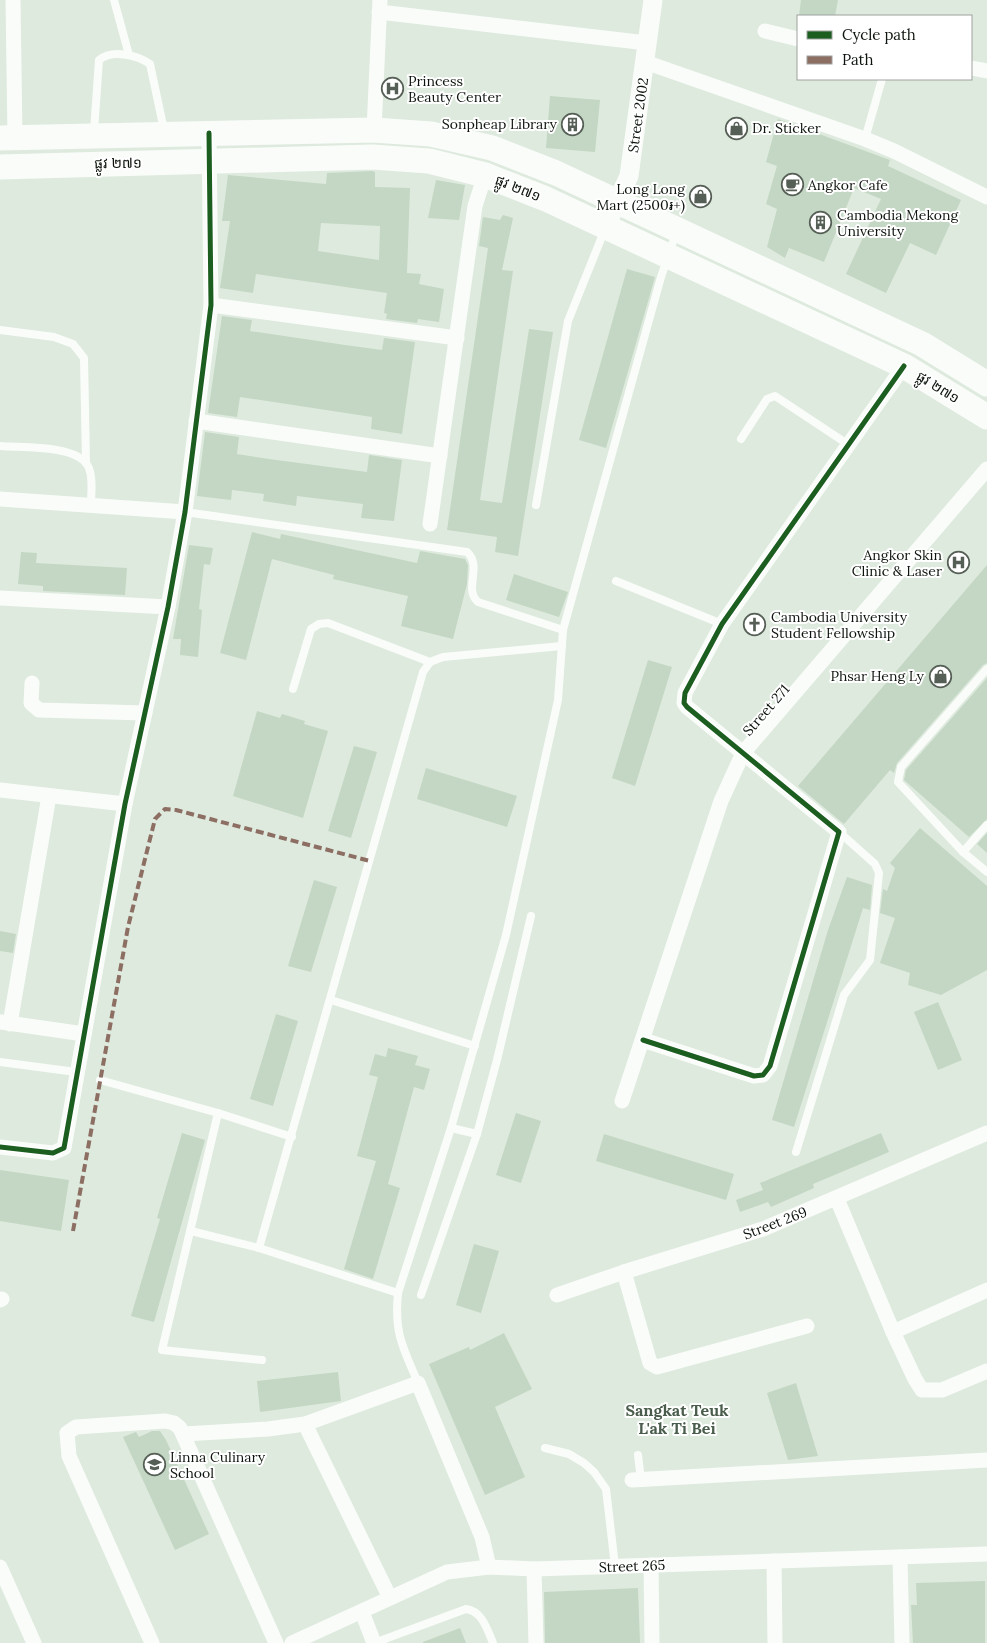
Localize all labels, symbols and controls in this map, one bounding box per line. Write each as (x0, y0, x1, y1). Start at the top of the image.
legend (797, 15, 972, 80)
text: Cycle path (842, 25, 916, 44)
text: Path (842, 50, 873, 69)
place label: Princess Beauty Center (408, 72, 501, 106)
street label: Street 2002 (624, 76, 652, 154)
hospital icon: Princess Beauty Center (380, 77, 404, 101)
building icon: Sonpheap Library (561, 112, 585, 136)
place label: Sonpheap Library (442, 115, 558, 133)
shop icon: Dr. Sticker (724, 116, 748, 140)
place label: Dr. Sticker (752, 119, 821, 137)
street label: ផ្លូវ ២៧១ (94, 154, 142, 176)
street label: ផ្លូវ ២៧១ (491, 171, 543, 208)
cafe icon: Angkor Cafe (780, 173, 804, 197)
place label: Angkor Cafe (807, 176, 888, 194)
place label: Long Long Mart (2500៛+) (597, 180, 685, 214)
shop icon: Long Long Mart (2500៛+) (689, 185, 713, 209)
place label: Cambodia Mekong University (837, 206, 959, 240)
building icon: Cambodia Mekong University (809, 211, 833, 235)
street label: ផ្លូវ ២៧១ (911, 367, 963, 410)
place label: Angkor Skin Clinic & Laser (852, 546, 942, 580)
hospital icon: Angkor Skin Clinic & Laser (946, 551, 970, 575)
place label: Cambodia University Student Fellowship (771, 608, 908, 642)
church icon: Cambodia University Student Fellowship (743, 613, 767, 637)
shop icon: Phsar Heng Ly (928, 664, 952, 688)
place label: Phsar Heng Ly (830, 667, 925, 685)
street label: Street 271 (739, 681, 793, 739)
street label: Street 269 (740, 1203, 810, 1243)
district label: Sangkat Teuk L'ak Ti Bei (625, 1400, 729, 1438)
place label: Linna Culinary School (170, 1448, 266, 1482)
school or university icon: Linna Culinary School (142, 1453, 166, 1477)
street label: Street 265 (598, 1556, 666, 1576)

